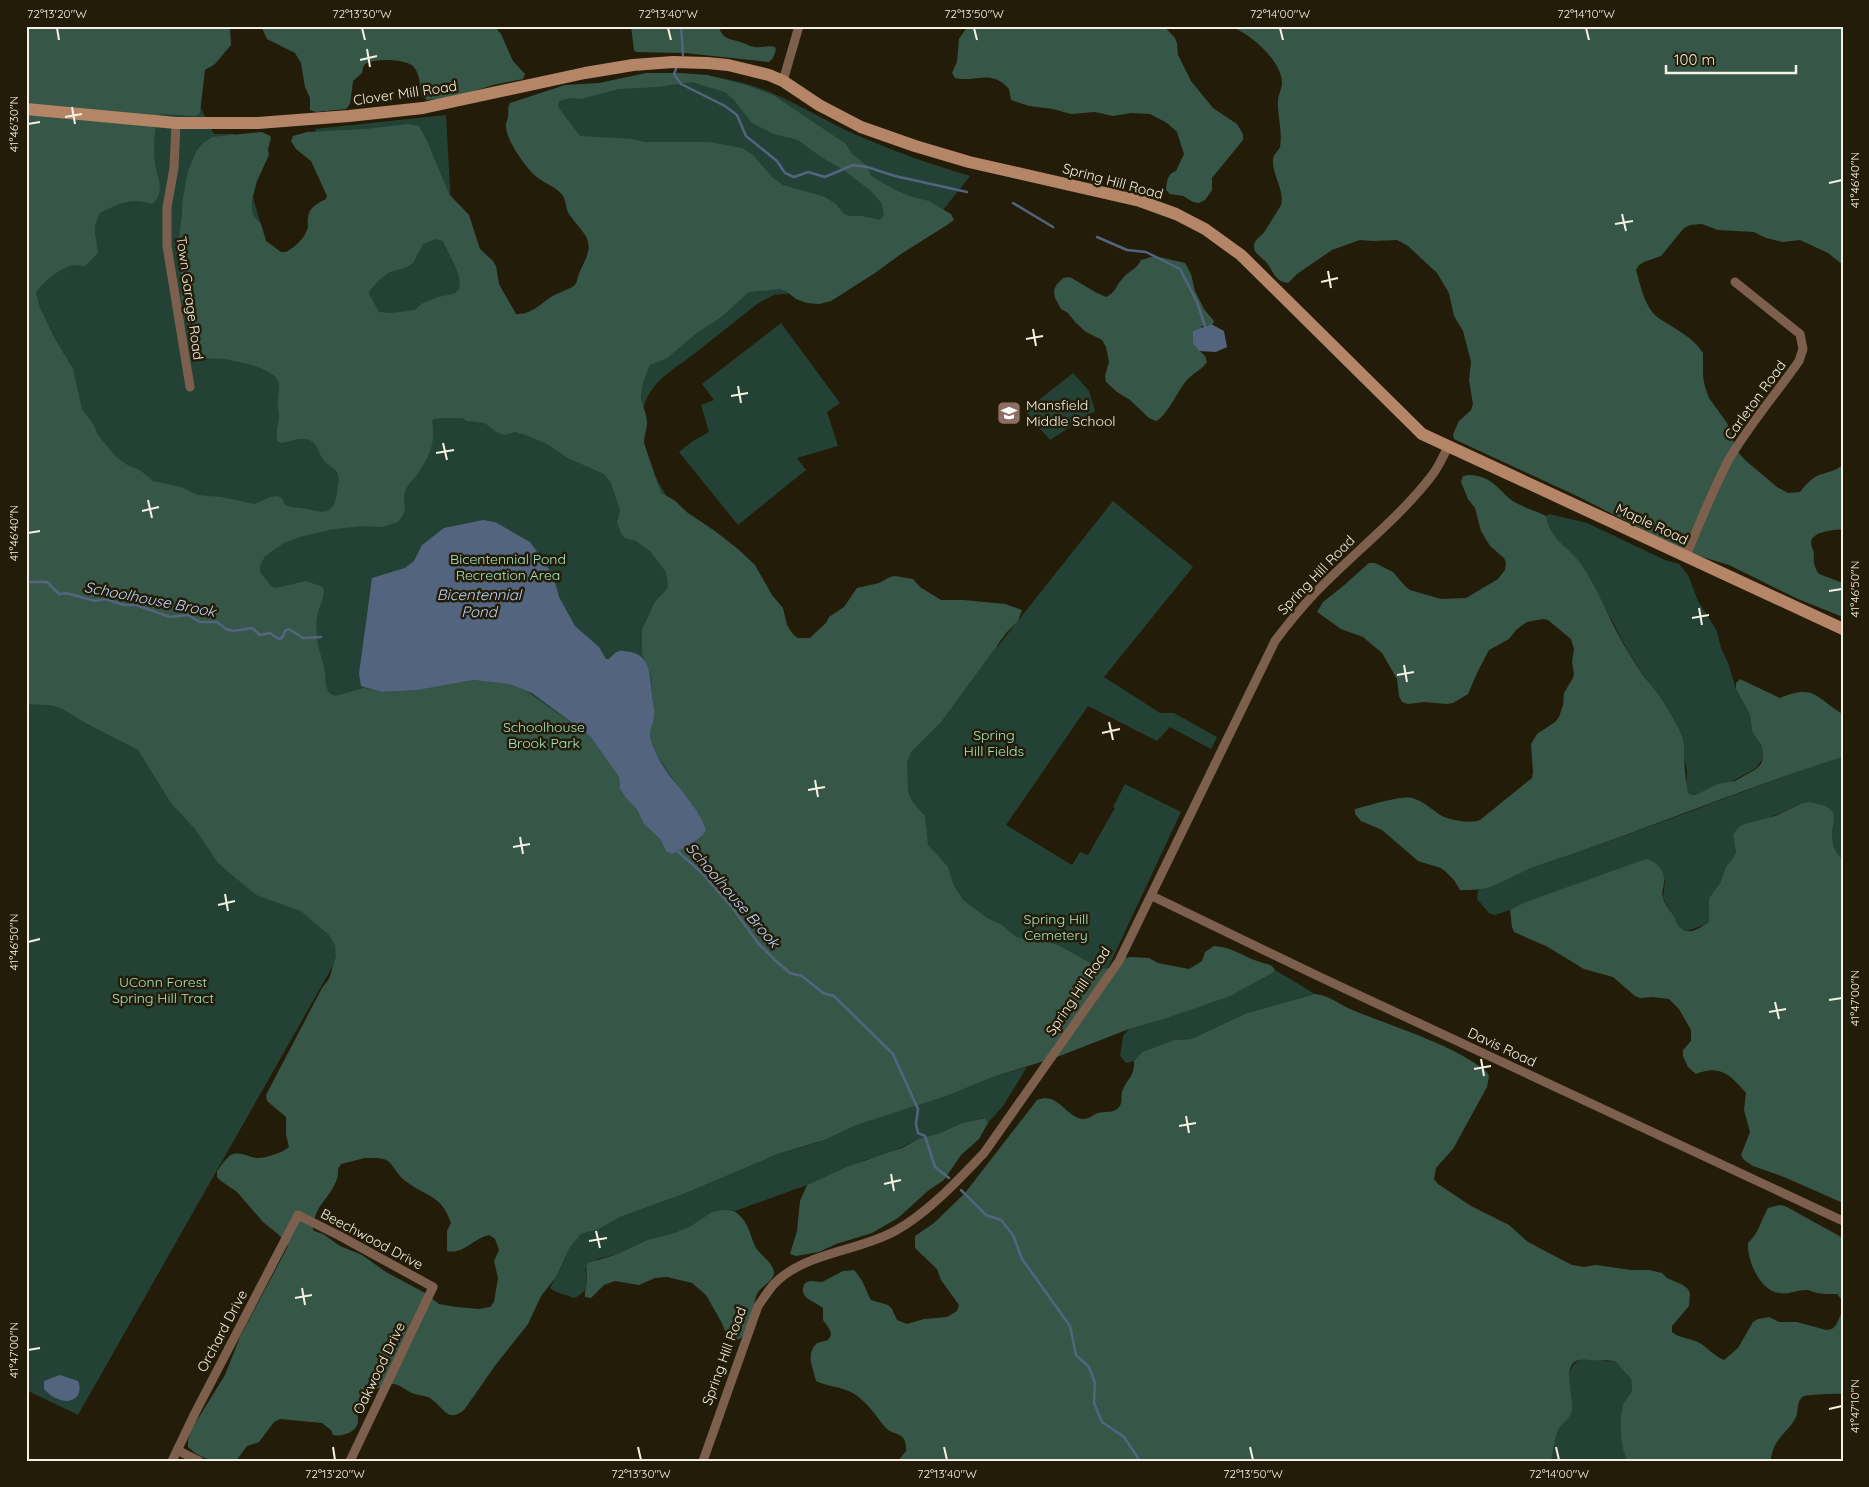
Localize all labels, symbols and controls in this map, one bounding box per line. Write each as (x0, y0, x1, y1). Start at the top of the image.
text: 72°13'20"W (27, 6, 87, 21)
text: 72°13'30"W (332, 6, 392, 21)
text: 72°13'40"W (638, 6, 698, 21)
text: 72°13'50"W (944, 6, 1004, 21)
text: 72°14'00"W (1250, 6, 1310, 21)
text: 72°14'10"W (1557, 6, 1615, 21)
scale bar (1666, 42, 1796, 74)
text: 100 m (1674, 50, 1715, 69)
street label: Clover Mill Road (352, 77, 458, 109)
text: 41°46'30"N (6, 96, 21, 152)
text: 41°46'40"N (1847, 152, 1862, 208)
street label: Spring Hill Road (1061, 159, 1165, 203)
street label: Town Garage Road (172, 235, 208, 361)
street label: Carleton Road (1720, 357, 1790, 443)
place label: Mansfield Middle School (1026, 396, 1116, 430)
school or university icon: Mansfield Middle School (996, 400, 1022, 426)
street label: Maple Road (1613, 499, 1691, 549)
text: 41°46'40"N (6, 505, 21, 561)
street label: Spring Hill Road (1274, 532, 1358, 618)
park label: Bicentennial Pond Recreation Area (450, 550, 566, 584)
text: 41°46'50"N (1847, 561, 1862, 617)
water label: Schoolhouse Brook (83, 577, 219, 621)
water label: Bicentennial Pond (437, 585, 523, 621)
park label: Schoolhouse Brook Park (503, 718, 585, 752)
park label: Spring Hill Fields (964, 726, 1024, 760)
water label: Schoolhouse Brook (682, 838, 785, 953)
park label: Spring Hill Cemetery (1024, 910, 1088, 944)
text: 41°46'50"N (6, 914, 21, 970)
street label: Spring Hill Road (1042, 943, 1114, 1039)
text: 41°47'00"N (1847, 970, 1862, 1026)
park label: UConn Forest Spring Hill Tract (112, 973, 214, 1007)
street label: Davis Road (1465, 1023, 1539, 1071)
street label: Beechwood Drive (318, 1204, 426, 1274)
street label: Orchard Drive (193, 1287, 251, 1375)
street label: Spring Hill Road (698, 1304, 750, 1408)
street label: Oakwood Drive (349, 1319, 409, 1417)
text: 41°47'00"N (6, 1322, 21, 1378)
text: 41°47'10"N (1847, 1379, 1862, 1433)
text: 72°13'20"W (305, 1466, 365, 1481)
text: 72°13'30"W (611, 1466, 671, 1481)
text: 72°13'40"W (917, 1466, 977, 1481)
text: 72°13'50"W (1223, 1466, 1283, 1481)
text: 72°14'00"W (1529, 1466, 1589, 1481)

